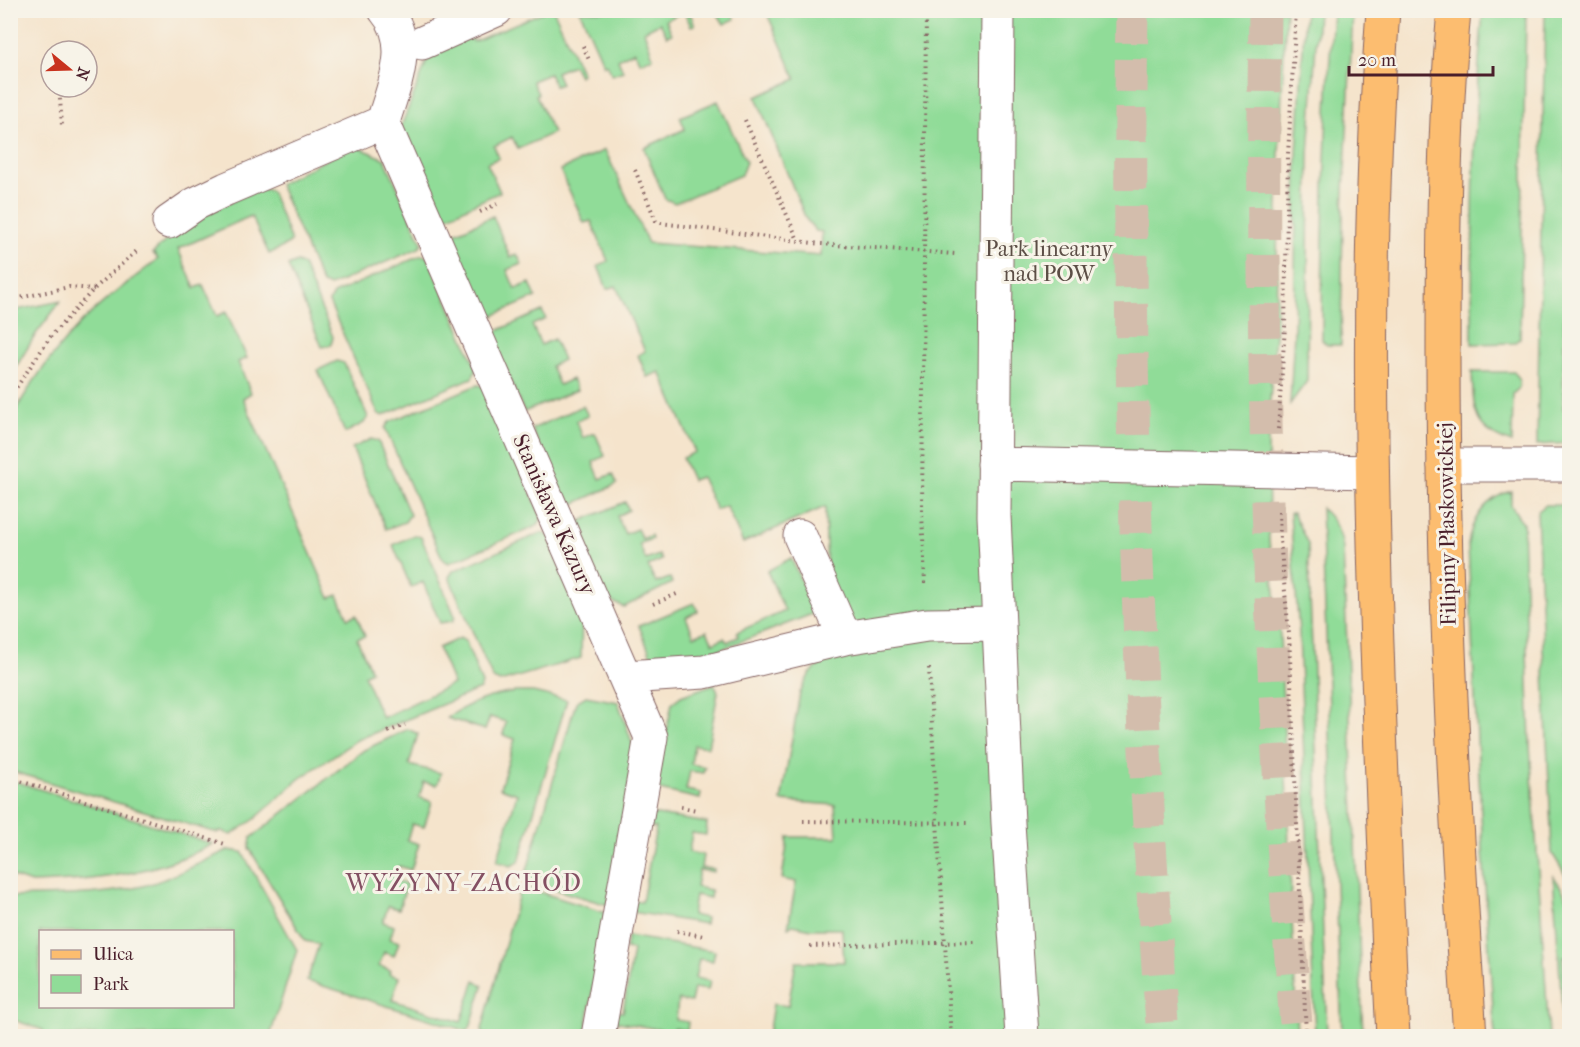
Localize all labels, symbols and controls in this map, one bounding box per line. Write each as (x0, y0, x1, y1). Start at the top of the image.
north arrow (39, 39, 99, 99)
scale bar (1349, 39, 1493, 77)
text: 20 m (1358, 50, 1396, 71)
text: N (71, 65, 94, 83)
park label: Park linearny nad POW (985, 236, 1114, 287)
street label: Filipiny Płaskowickiej (1432, 422, 1462, 626)
street label: Stanisława Kazury (507, 430, 602, 600)
district label: WYŻYNY-ZACHÓD (345, 868, 582, 897)
legend (39, 930, 234, 1008)
text: Ulica (93, 944, 134, 965)
text: Park (93, 974, 130, 995)

